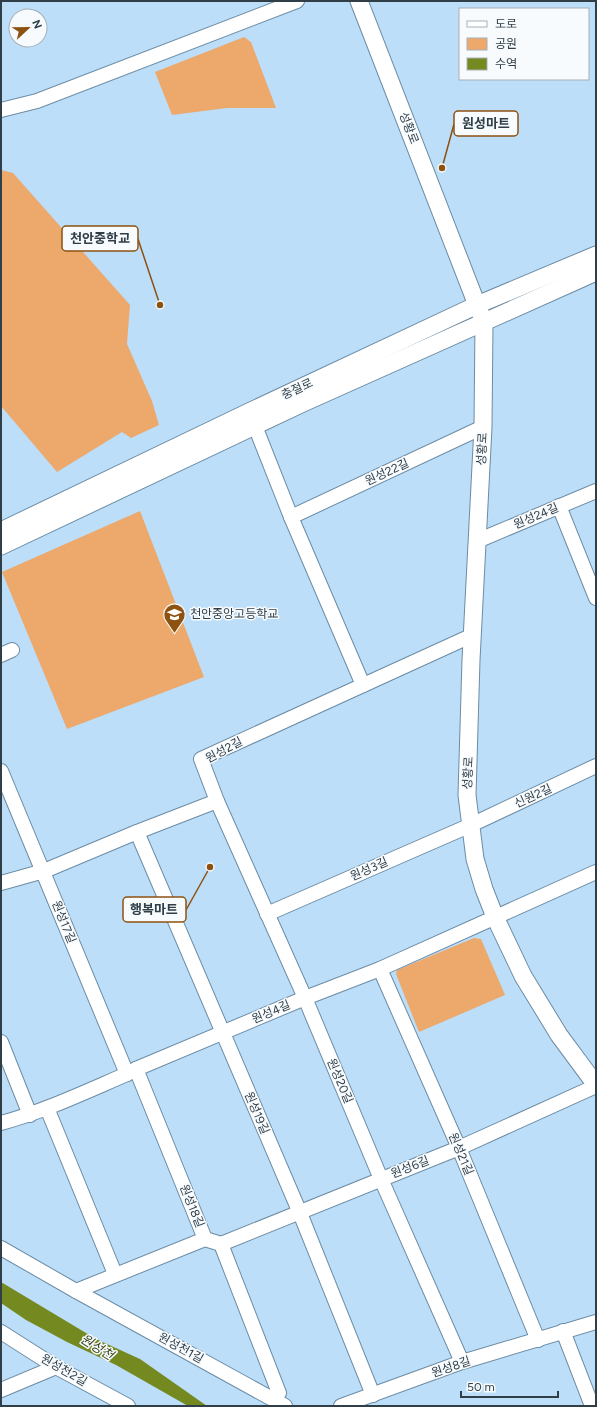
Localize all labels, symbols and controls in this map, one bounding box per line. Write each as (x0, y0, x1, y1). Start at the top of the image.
north arrow (8, 8, 48, 48)
legend (459, 8, 589, 80)
text: 도로 (495, 17, 517, 31)
text: N (29, 18, 44, 31)
text: 공원 (495, 37, 517, 51)
text: 수역 (495, 57, 517, 71)
street label: 성황로 (397, 110, 421, 146)
callout: 원성마트 (454, 111, 518, 136)
text: 원성마트 (462, 116, 510, 131)
callout: 천안중학교 (62, 226, 138, 251)
text: 천안중학교 (70, 231, 130, 246)
street label: 충절로 (279, 376, 315, 402)
street label: 성황로 (474, 432, 490, 466)
street label: 원성22길 (363, 456, 411, 488)
street label: 원성24길 (512, 500, 560, 532)
school or university icon: 천안중앙고등학교 (162, 601, 188, 634)
place label: 천안중앙고등학교 (190, 607, 278, 621)
street label: 원성2길 (203, 734, 245, 766)
street label: 성황로 (460, 756, 476, 790)
street label: 신원2길 (512, 781, 554, 811)
street label: 원성3길 (348, 855, 390, 883)
callout: 행복마트 (123, 897, 186, 922)
street label: 원성17길 (49, 899, 79, 945)
text: 행복마트 (130, 902, 178, 917)
street label: 원성4길 (250, 998, 292, 1026)
street label: 원성20길 (324, 1056, 356, 1106)
street label: 원성19길 (242, 1090, 272, 1136)
street label: 원성21길 (446, 1131, 476, 1177)
street label: 원성6길 (389, 1153, 431, 1181)
street label: 원성18길 (177, 1182, 207, 1230)
street label: 원성천1길 (156, 1330, 206, 1366)
water label: 원성천 (78, 1331, 117, 1363)
street label: 원성천2길 (38, 1351, 90, 1389)
street label: 원성8길 (430, 1354, 472, 1380)
scale bar (461, 1373, 558, 1399)
text: 50 m (467, 1380, 495, 1394)

